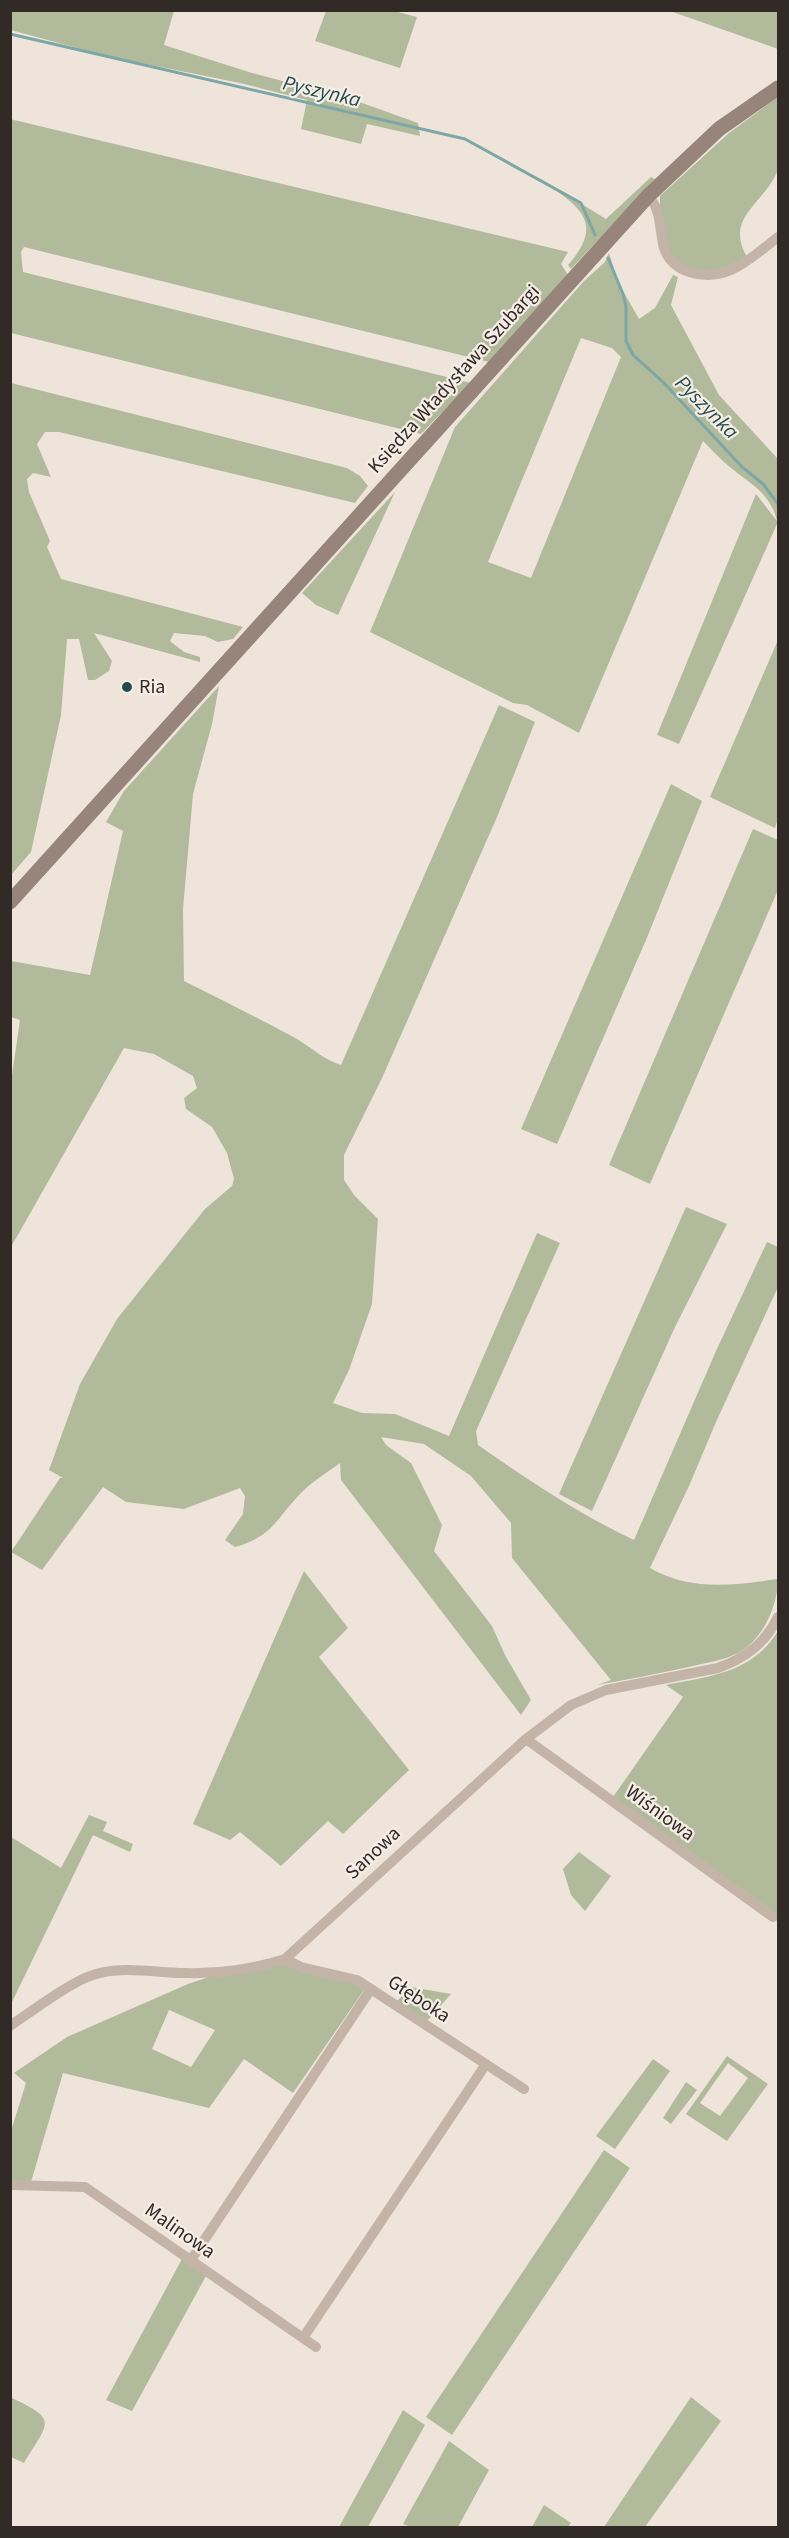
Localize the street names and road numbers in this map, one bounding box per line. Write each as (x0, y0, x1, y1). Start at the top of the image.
street label: Księdza Władysława Szubargi (361, 278, 547, 480)
street label: Wiśniowa (619, 1778, 701, 1848)
street label: Sanowa (339, 1820, 407, 1886)
street label: Głęboka (382, 1968, 456, 2030)
street label: Malinowa (139, 2196, 221, 2266)

